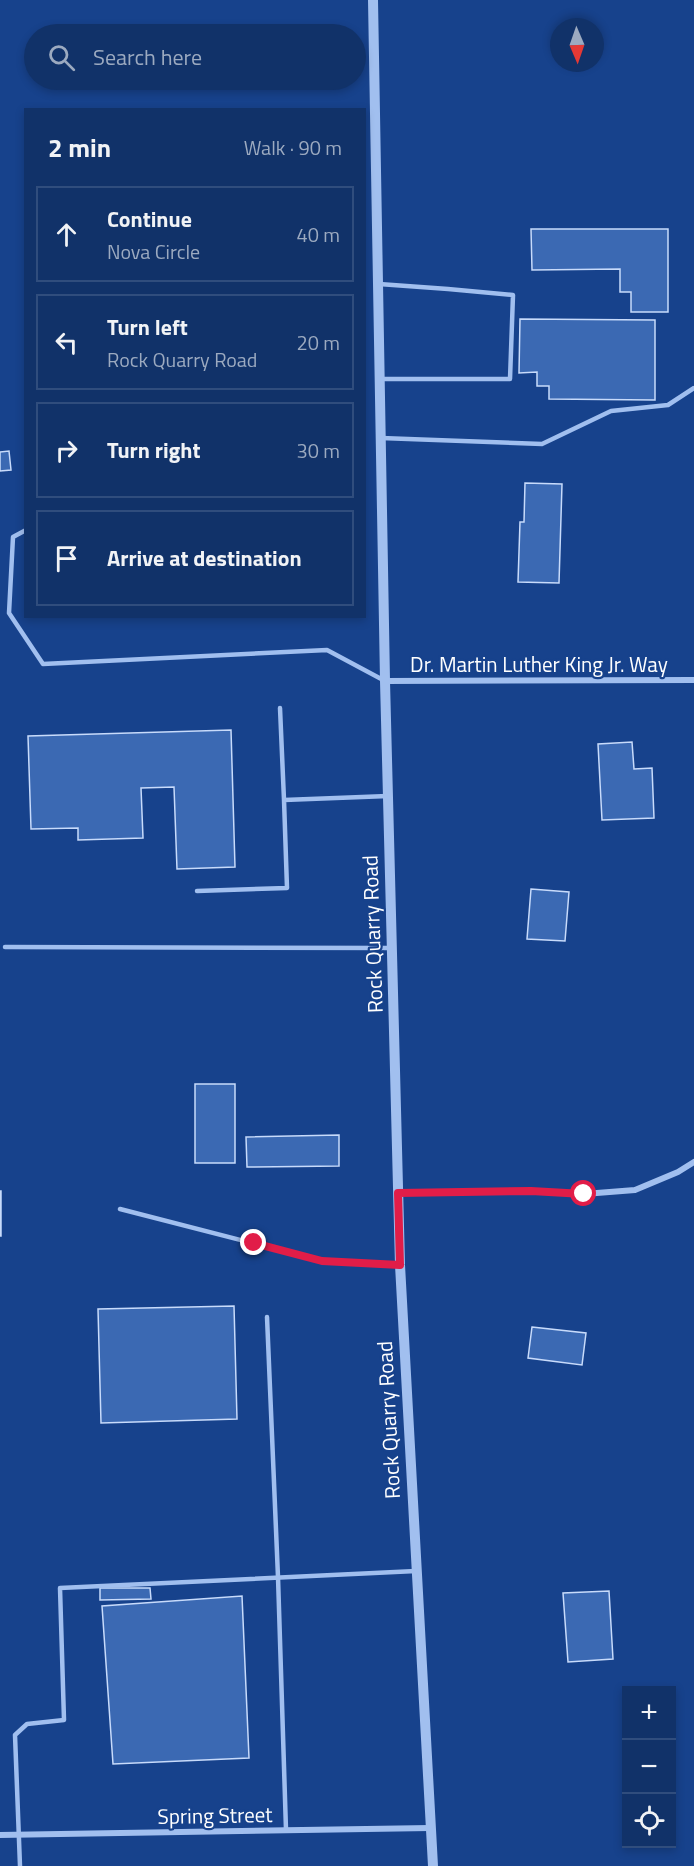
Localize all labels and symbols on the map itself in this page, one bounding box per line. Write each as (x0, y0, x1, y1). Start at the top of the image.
north arrow (550, 18, 604, 72)
street label: Dr. Martin Luther King Jr. Way (410, 648, 668, 680)
street label: Rock Quarry Road (353, 855, 391, 1013)
route start (570, 1180, 596, 1206)
route end (240, 1229, 266, 1255)
street label: Rock Quarry Road (368, 1340, 408, 1500)
street label: Spring Street (157, 1798, 273, 1832)

